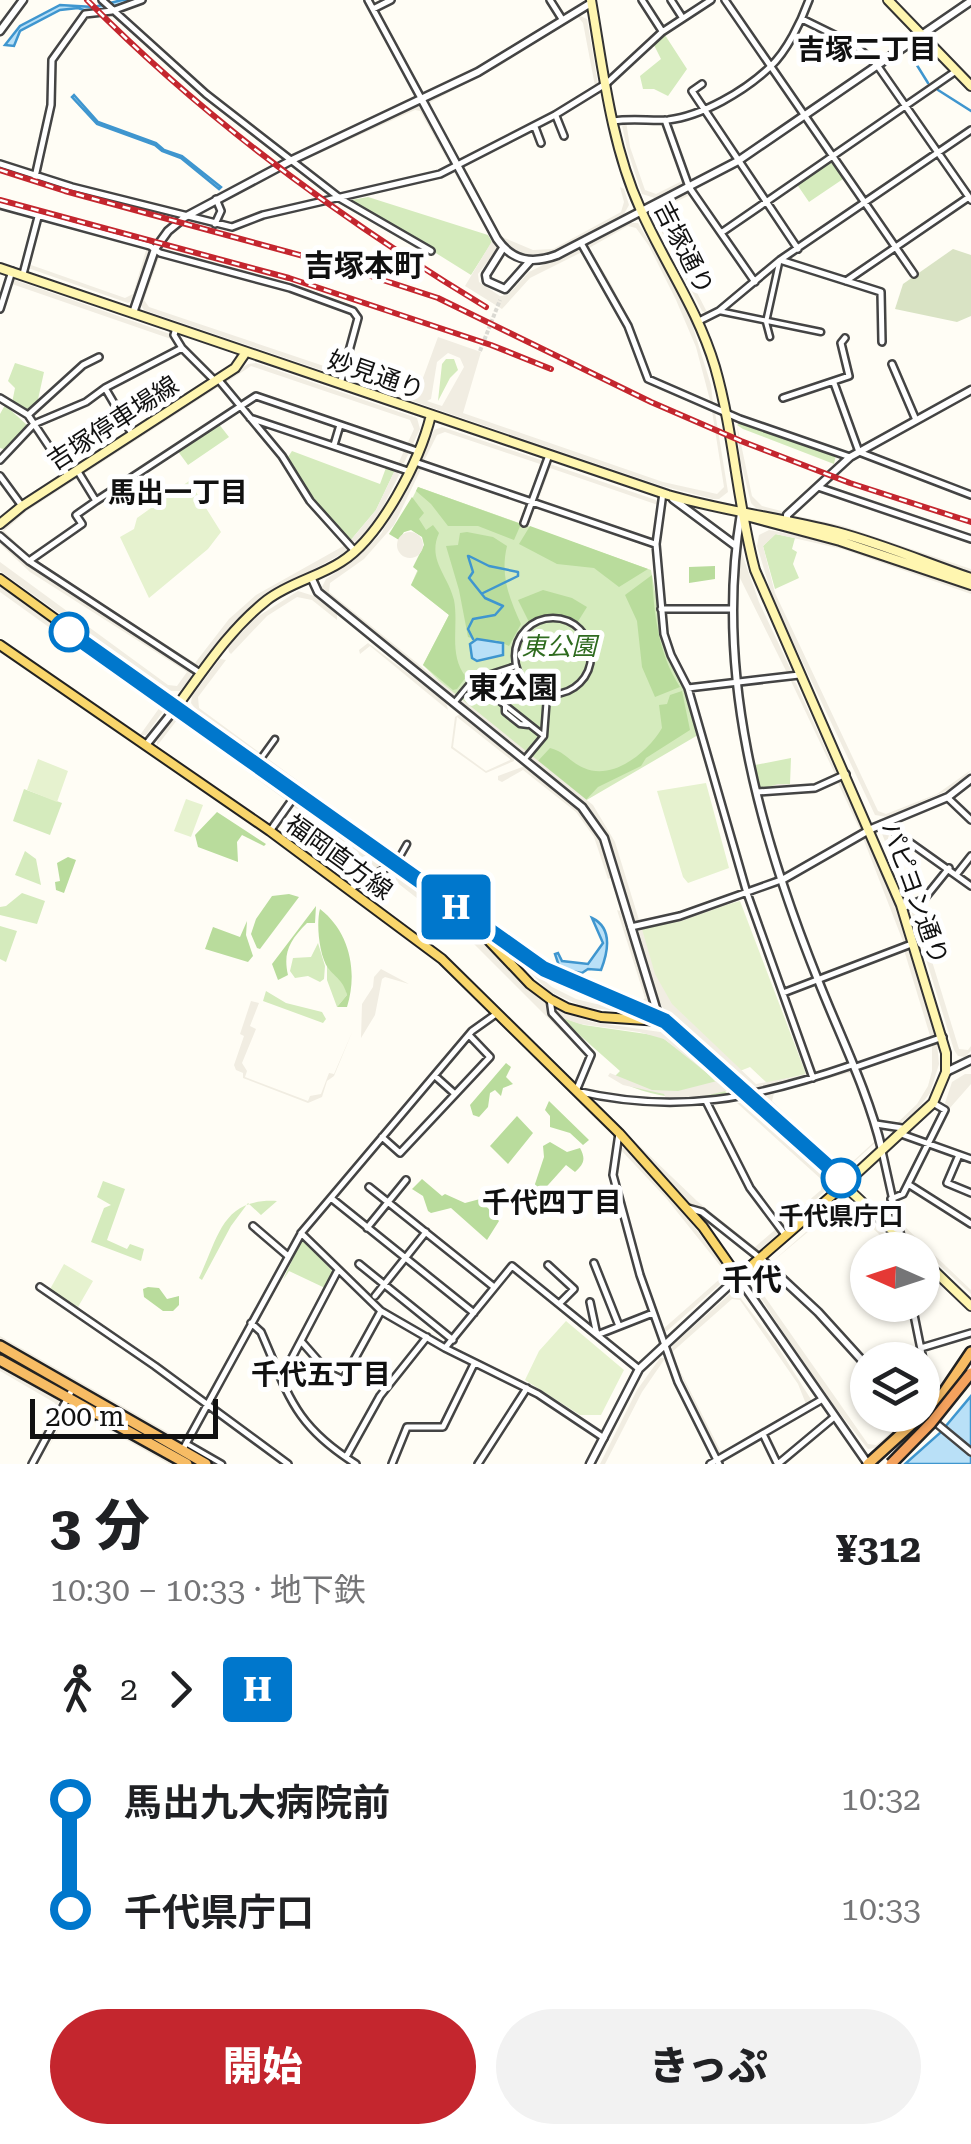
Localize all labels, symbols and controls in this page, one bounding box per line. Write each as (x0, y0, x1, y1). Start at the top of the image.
district label: 吉塚二丁目 (797, 33, 937, 66)
street label: 吉塚通り (648, 197, 720, 299)
district label: 吉塚本町 (304, 248, 424, 283)
street label: 妙見通り (324, 345, 428, 405)
street label: 吉塚停車場線 (42, 370, 184, 476)
district label: 馬出一丁目 (108, 476, 248, 509)
unlabelled marker (50, 613, 88, 651)
park label: 東公園 (521, 632, 599, 661)
district label: 東公園 (468, 670, 558, 705)
street label: 福岡直方線 (280, 809, 398, 905)
street label: パピヨン通り (876, 818, 954, 968)
line badge: H (424, 874, 488, 940)
text: H (442, 887, 470, 928)
marker: 千代県庁口 (822, 1159, 860, 1197)
district label: 千代四丁目 (482, 1186, 622, 1219)
place label: 千代県庁口 (778, 1202, 904, 1231)
north arrow (850, 1232, 940, 1322)
map controls (850, 1232, 940, 1432)
district label: 千代 (722, 1262, 782, 1297)
button: layers (850, 1342, 940, 1432)
district label: 千代五丁目 (251, 1358, 391, 1391)
scale bar (30, 1394, 218, 1438)
text: 200 m (45, 1400, 125, 1433)
text: 3 分 (50, 1494, 150, 1558)
text: ¥312 (836, 1527, 921, 1571)
text: 10:30 – 10:33 · 地下鉄 (50, 1571, 366, 1609)
icon: walk (50, 1662, 105, 1717)
icon: forward (153, 1662, 208, 1717)
text: H (243, 1669, 272, 1710)
text: 2 (120, 1670, 138, 1708)
text: 10:32 (841, 1780, 921, 1818)
text: 馬出九大病院前 (124, 1781, 390, 1825)
text: 10:33 (841, 1890, 921, 1928)
text: 千代県庁口 (124, 1891, 314, 1935)
button: 開始 (50, 2009, 476, 2124)
button: きっぷ (496, 2009, 921, 2124)

